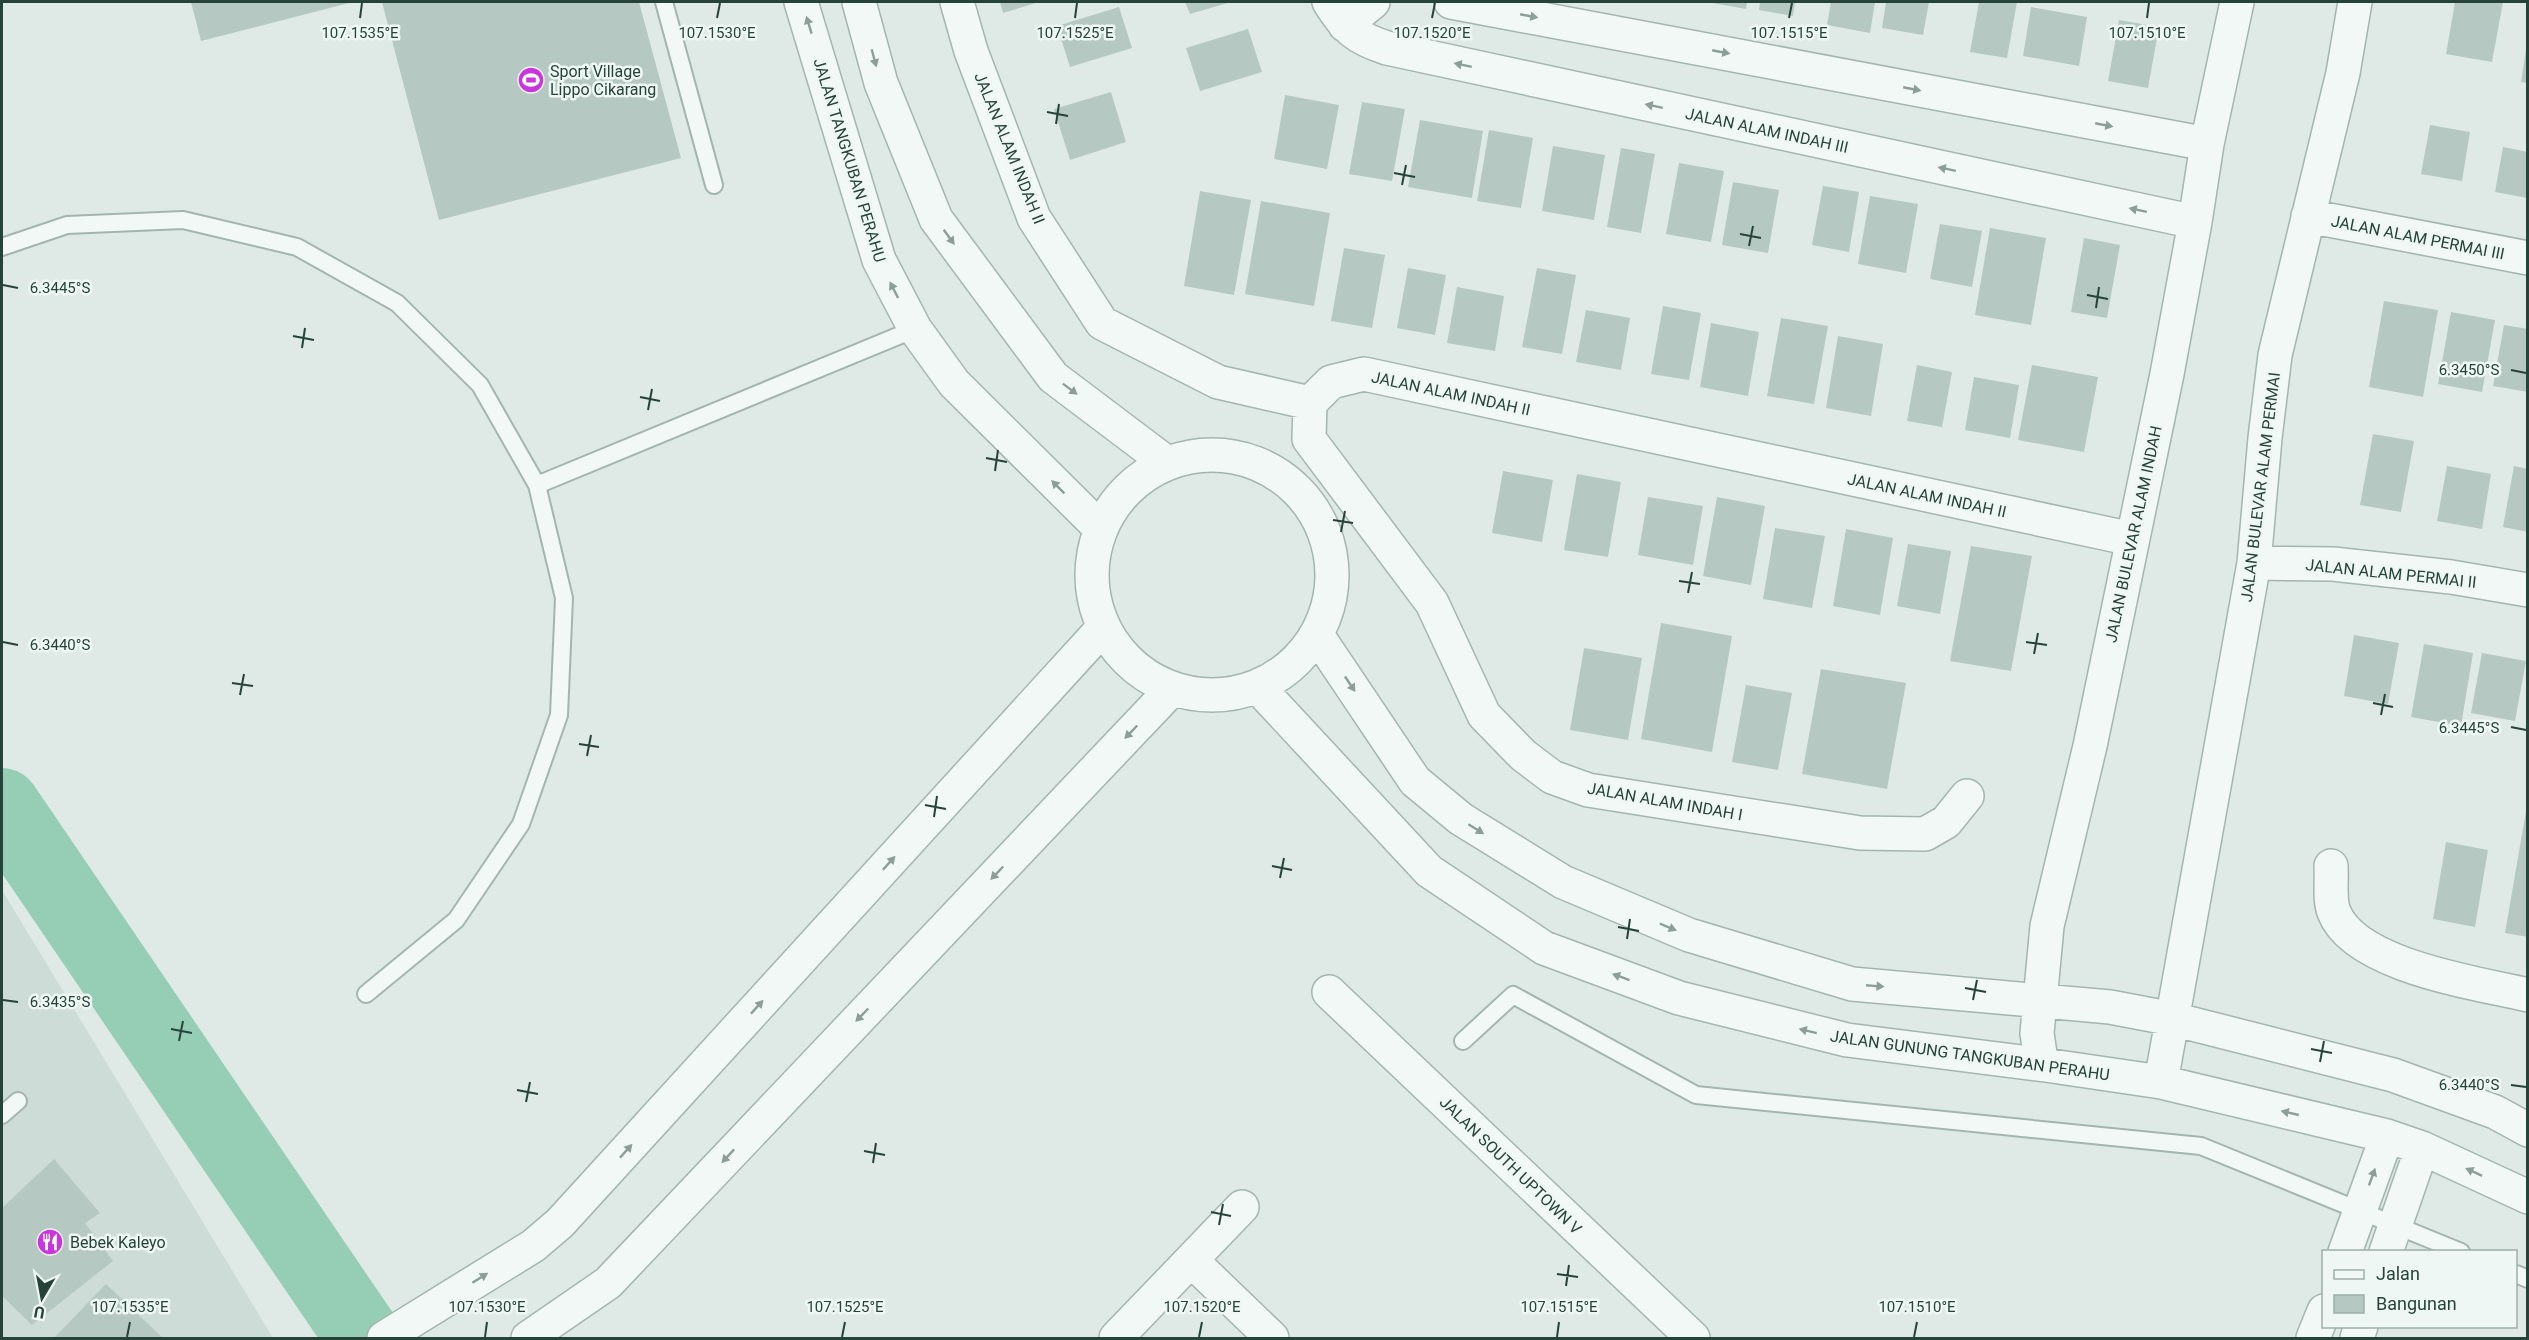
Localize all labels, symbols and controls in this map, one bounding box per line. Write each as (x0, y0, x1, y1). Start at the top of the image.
one-way arrow (1520, 12, 1539, 21)
one-way arrow (804, 16, 813, 34)
text: 107.1535°E (321, 24, 399, 42)
text: 107.1530°E (678, 24, 756, 42)
text: 107.1525°E (1036, 24, 1114, 42)
text: 107.1520°E (1393, 24, 1471, 42)
text: 107.1515°E (1750, 24, 1828, 42)
text: 107.1510°E (2108, 24, 2186, 42)
one-way arrow (1711, 48, 1730, 57)
one-way arrow (870, 49, 879, 67)
street label: JALAN TANGKUBAN PERAHU (809, 56, 890, 265)
one-way arrow (1453, 60, 1472, 69)
place label: Sport Village Lippo Cikarang (550, 62, 656, 99)
sports icon: Sport Village Lippo Cikarang (516, 65, 546, 95)
street label: JALAN ALAM INDAH II (970, 70, 1049, 227)
one-way arrow (1903, 85, 1922, 94)
one-way arrow (1644, 101, 1663, 110)
street label: JALAN ALAM INDAH III (1684, 104, 1850, 157)
one-way arrow (2095, 121, 2114, 130)
one-way arrow (1937, 164, 1956, 173)
one-way arrow (2128, 205, 2147, 214)
street label: JALAN ALAM PERMAI III (2330, 211, 2506, 264)
one-way arrow (943, 229, 955, 244)
text: 6.3445°S (30, 279, 90, 297)
one-way arrow (890, 282, 899, 299)
text: 6.3450°S (2439, 361, 2499, 379)
street label: JALAN ALAM INDAH II (1370, 367, 1532, 420)
street label: JALAN BULEVAR ALAM PERMAI (2237, 371, 2284, 603)
one-way arrow (1062, 383, 1077, 395)
street label: JALAN BULEVAR ALAM INDAH (2101, 424, 2166, 644)
street label: JALAN ALAM INDAH II (1846, 469, 2008, 522)
one-way arrow (1052, 481, 1066, 495)
street label: JALAN ALAM PERMAI II (2304, 555, 2477, 592)
text: 6.3440°S (30, 636, 90, 654)
one-way arrow (1344, 676, 1355, 692)
text: 6.3445°S (2439, 719, 2499, 737)
one-way arrow (1124, 725, 1138, 740)
street label: JALAN ALAM INDAH I (1586, 778, 1744, 825)
one-way arrow (1468, 824, 1484, 835)
one-way arrow (882, 856, 895, 871)
one-way arrow (990, 866, 1004, 880)
one-way arrow (1660, 922, 1678, 932)
one-way arrow (1612, 971, 1630, 981)
one-way arrow (1866, 981, 1885, 991)
text: 6.3435°S (30, 993, 90, 1011)
one-way arrow (750, 1000, 764, 1015)
one-way arrow (856, 1007, 870, 1021)
one-way arrow (1799, 1025, 1817, 1035)
street label: JALAN GUNUNG TANGKUBAN PERAHU (1829, 1026, 2111, 1085)
text: 6.3440°S (2439, 1076, 2499, 1094)
street label: JALAN SOUTH UPTOWN V (1436, 1093, 1586, 1238)
one-way arrow (2280, 1107, 2299, 1117)
one-way arrow (619, 1144, 633, 1159)
one-way arrow (721, 1149, 735, 1164)
one-way arrow (2367, 1168, 2377, 1186)
one-way arrow (2466, 1168, 2483, 1177)
restaurant icon: Bebek Kaleyo (35, 1227, 65, 1257)
place label: Bebek Kaleyo (70, 1233, 166, 1252)
legend (2322, 1250, 2517, 1328)
text: Jalan (2376, 1263, 2420, 1284)
north arrow (12, 1268, 72, 1328)
one-way arrow (472, 1273, 488, 1284)
text: Bangunan (2376, 1293, 2457, 1314)
text: 107.1535°E (91, 1298, 169, 1316)
text: 107.1530°E (448, 1298, 526, 1316)
text: 107.1525°E (806, 1298, 884, 1316)
text: 107.1520°E (1163, 1298, 1241, 1316)
text: 107.1515°E (1520, 1298, 1598, 1316)
text: 107.1510°E (1878, 1298, 1956, 1316)
text: U (33, 1302, 46, 1323)

